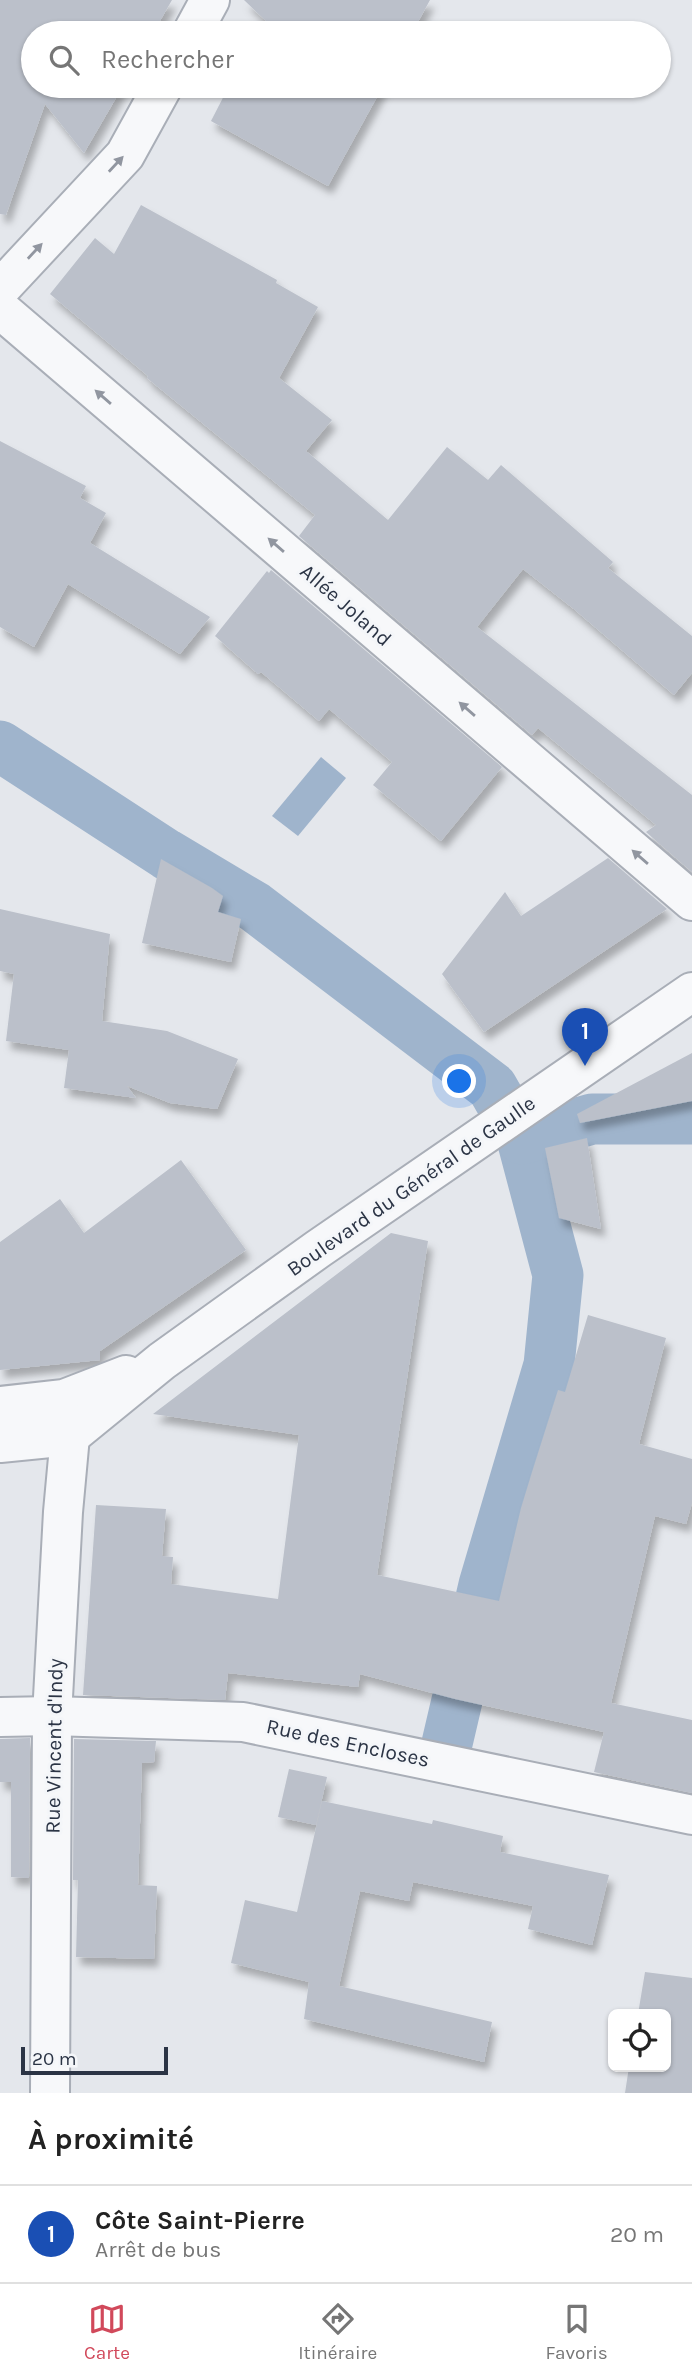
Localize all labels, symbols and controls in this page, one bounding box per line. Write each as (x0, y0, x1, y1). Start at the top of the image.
search box (21, 21, 671, 98)
icon: search (45, 41, 83, 79)
text: Rechercher (101, 44, 234, 75)
one-way arrow (108, 155, 124, 173)
one-way arrow (26, 243, 43, 260)
one-way arrow (94, 389, 112, 405)
one-way arrow (267, 537, 285, 553)
street label: Allée Joland (296, 559, 396, 651)
one-way arrow (459, 702, 476, 717)
one-way arrow (631, 849, 649, 865)
pin: 1 (562, 1008, 608, 1066)
your location (442, 1064, 476, 1098)
street label: Boulevard du Général de Gaulle (282, 1091, 540, 1281)
street label: Rue Vincent d'Indy (40, 1658, 68, 1834)
street label: Rue des Encloses (264, 1714, 432, 1772)
map controls (608, 2009, 671, 2072)
button: locate (608, 2009, 671, 2072)
scale bar (21, 2044, 168, 2076)
text: 20 m (32, 2048, 77, 2070)
text: À proximité (28, 2121, 194, 2157)
text: Côte Saint-Pierre (95, 2205, 305, 2236)
text: 1 (47, 2221, 55, 2248)
text: 20 m (610, 2221, 664, 2248)
text: Arrêt de bus (95, 2236, 221, 2263)
tab: Carte (84, 2300, 130, 2364)
tab: Itinéraire (298, 2300, 377, 2364)
tab: Favoris (545, 2300, 608, 2364)

